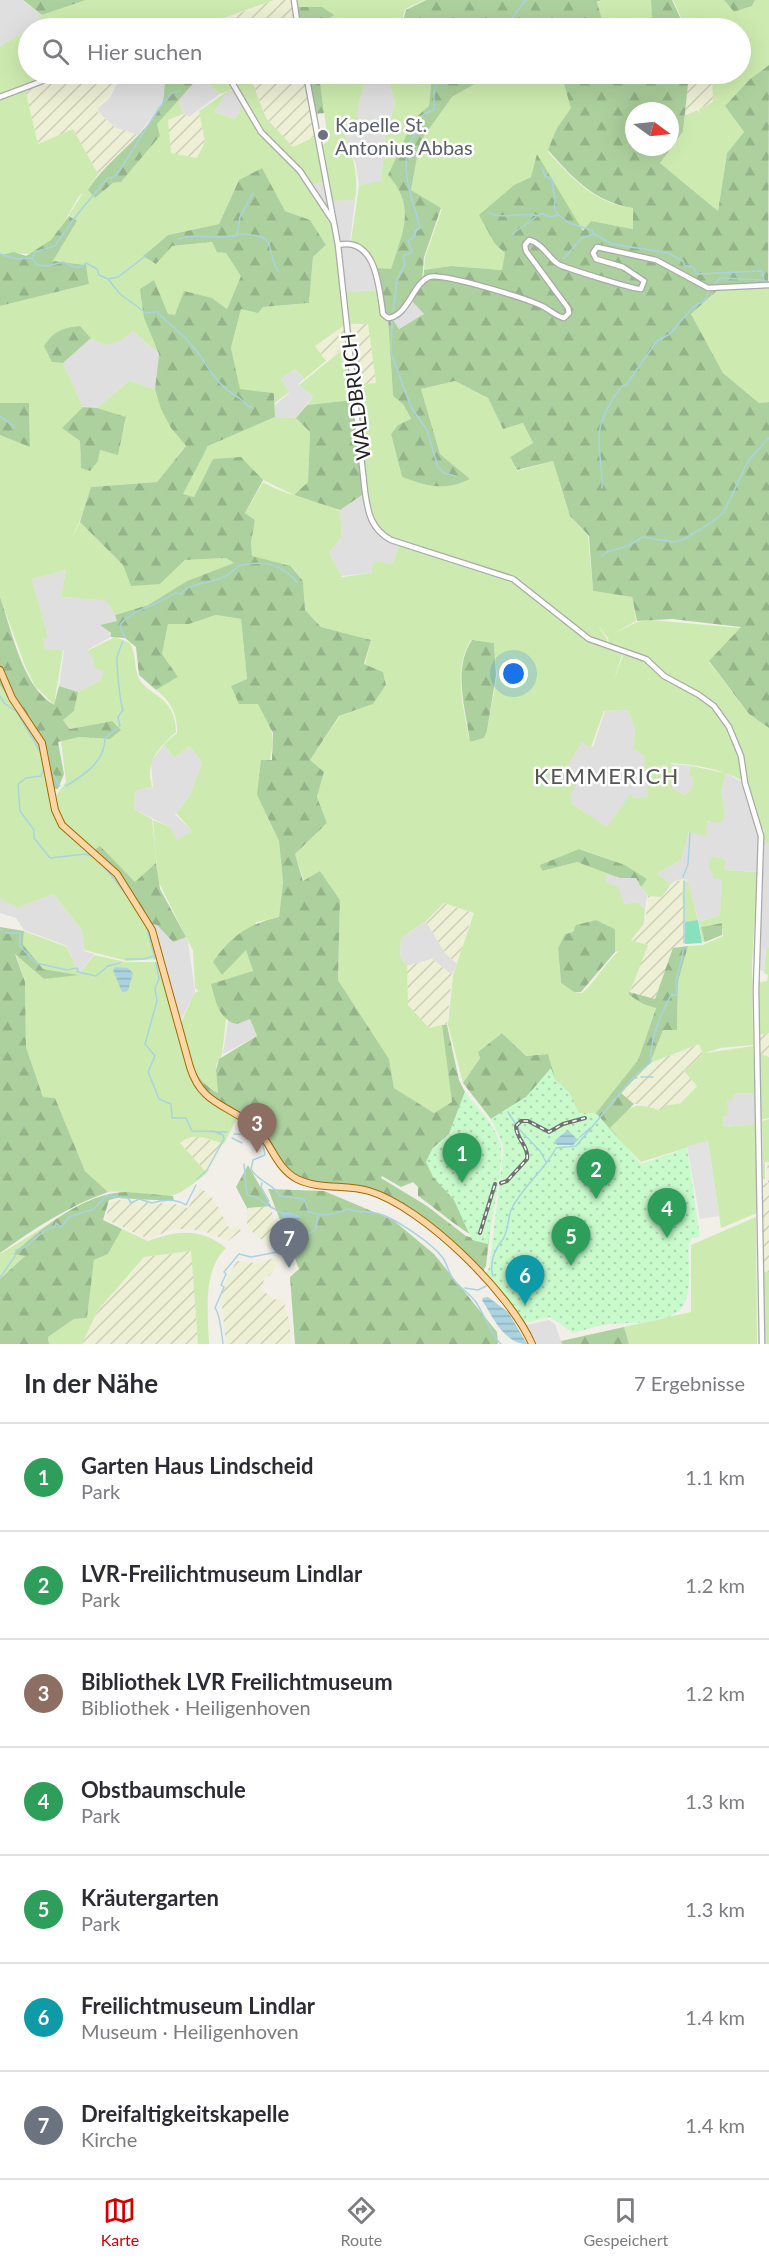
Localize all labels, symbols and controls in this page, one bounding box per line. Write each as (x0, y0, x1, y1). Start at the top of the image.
search box (18, 18, 751, 84)
icon: search (39, 35, 72, 68)
text: Hier suchen (87, 38, 202, 65)
north arrow (625, 102, 679, 156)
place label: Kapelle St. Antonius Abbas (335, 112, 473, 159)
marker: Kapelle St. Antonius Abbas (316, 128, 330, 142)
street label: WALDBRUCH (335, 332, 375, 462)
your location (499, 659, 528, 688)
district label: KEMMERICH (534, 762, 680, 789)
pin: 3 (238, 1104, 276, 1153)
pin: 1 (442, 1134, 482, 1183)
pin: 2 (576, 1150, 616, 1199)
pin: 4 (648, 1188, 686, 1238)
pin: 5 (552, 1216, 590, 1266)
pin: 7 (270, 1218, 308, 1268)
pin: 6 (506, 1256, 544, 1305)
text: In der Nähe (24, 1367, 158, 1399)
text: 7 Ergebnisse (634, 1371, 745, 1395)
text: Garten Haus Lindscheid (81, 1452, 314, 1479)
text: 1 (38, 1465, 49, 1489)
text: 1.1 km (685, 1465, 745, 1489)
text: Park (81, 1479, 120, 1503)
text: LVR-Freilichtmuseum Lindlar (81, 1560, 362, 1587)
text: 2 (38, 1573, 49, 1597)
text: 1.2 km (685, 1573, 745, 1597)
text: Park (81, 1587, 120, 1611)
text: Bibliothek LVR Freilichtmuseum (81, 1668, 393, 1695)
text: 3 (38, 1681, 49, 1705)
text: 1.2 km (685, 1681, 745, 1705)
text: Bibliothek · Heiligenhoven (81, 1695, 311, 1719)
text: Obstbaumschule (81, 1776, 246, 1803)
text: 4 (38, 1789, 49, 1813)
text: 1.3 km (685, 1789, 745, 1813)
text: Park (81, 1803, 120, 1827)
text: Kräutergarten (81, 1884, 219, 1911)
text: 5 (38, 1897, 49, 1921)
text: 1.3 km (685, 1897, 745, 1921)
text: Park (81, 1911, 120, 1935)
text: Freilichtmuseum Lindlar (81, 1992, 315, 2019)
text: 6 (38, 2005, 49, 2029)
text: 1.4 km (685, 2005, 745, 2029)
text: Museum · Heiligenhoven (81, 2019, 299, 2043)
text: Dreifaltigkeitskapelle (81, 2100, 289, 2127)
text: 7 (38, 2113, 49, 2137)
text: 1.4 km (685, 2113, 745, 2137)
text: Kirche (81, 2127, 137, 2151)
tab: Karte (101, 2194, 139, 2249)
tab: Route (341, 2194, 382, 2249)
tab: Gespeichert (583, 2194, 668, 2249)

